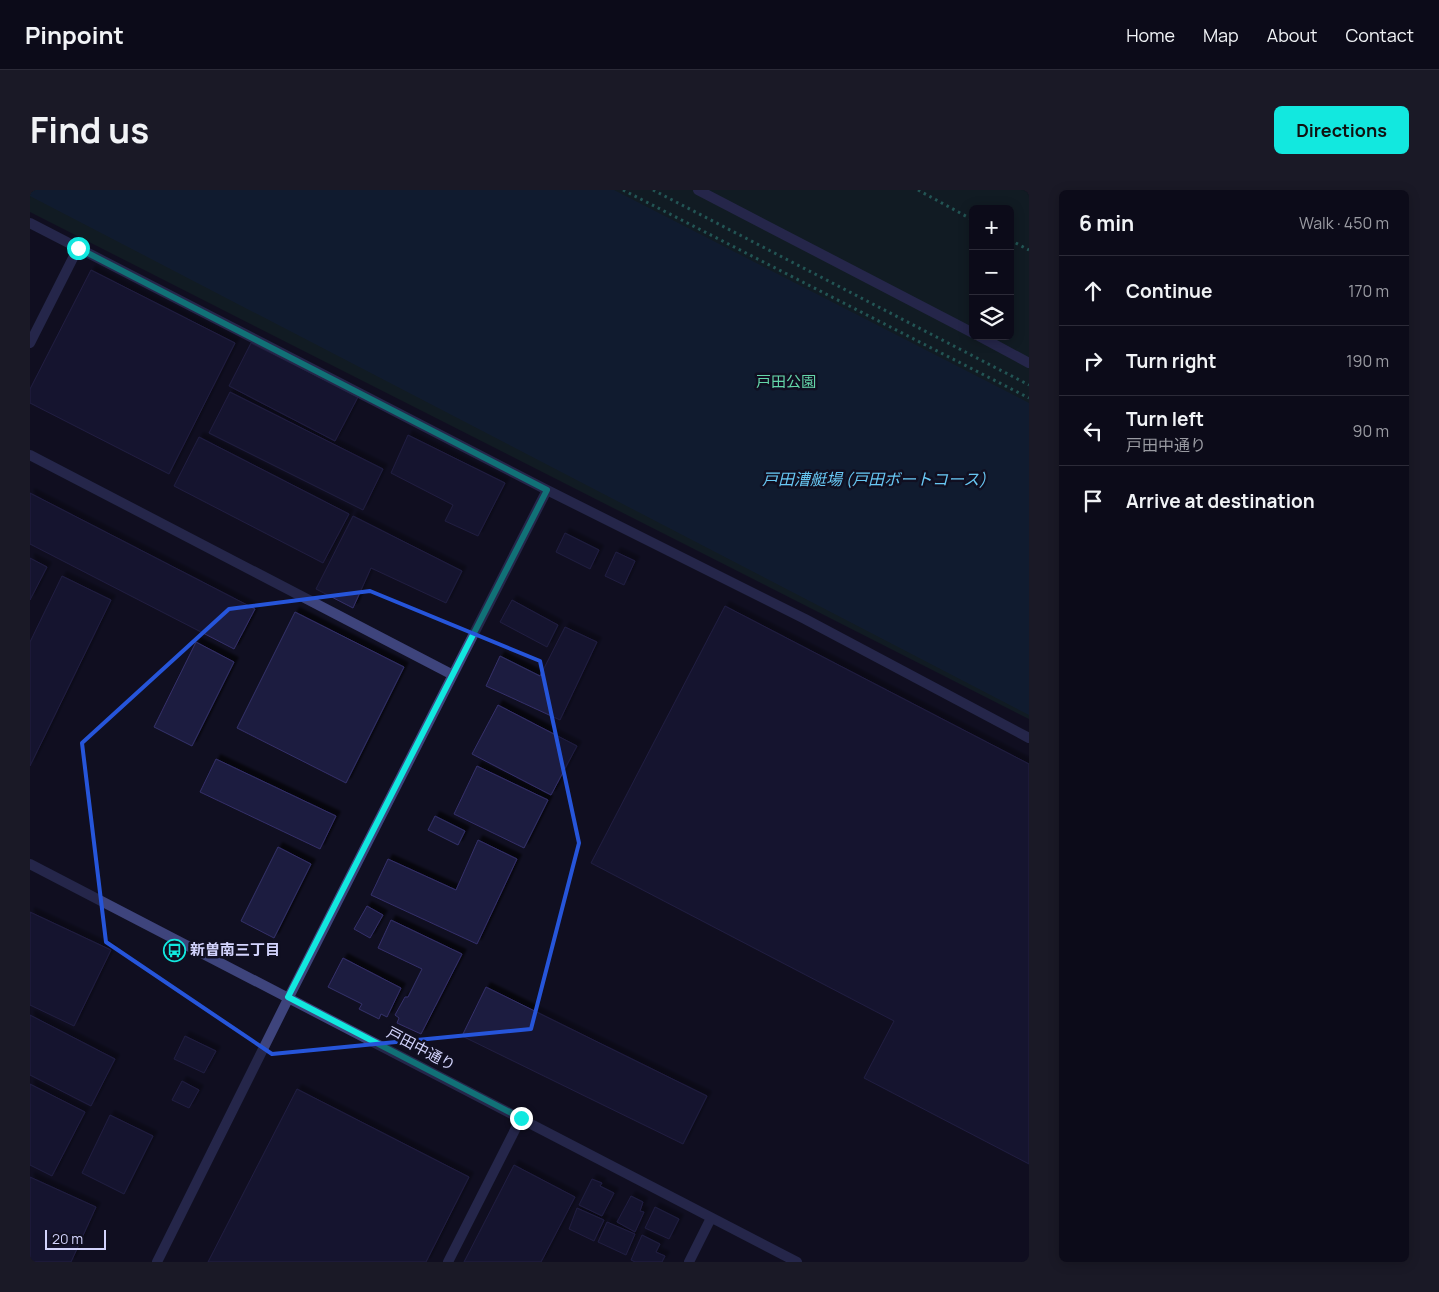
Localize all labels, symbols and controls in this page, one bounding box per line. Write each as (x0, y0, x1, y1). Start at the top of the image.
text: Pinpoint (25, 18, 124, 51)
text: Home (1126, 23, 1175, 47)
text: Map (1203, 23, 1239, 47)
text: About (1267, 23, 1317, 47)
text: Contact (1345, 23, 1414, 47)
text: Find us (30, 106, 149, 154)
button: Directions (1274, 106, 1409, 154)
map controls (969, 205, 1014, 340)
button: + (969, 205, 1014, 250)
text: 6 min (1079, 209, 1134, 237)
text: Walk · 450 m (1299, 212, 1389, 234)
route start (67, 237, 90, 260)
button: − (969, 250, 1014, 295)
icon: ahead (1079, 277, 1107, 305)
text: Continue (1126, 278, 1212, 304)
text: 170 m (1348, 280, 1389, 302)
button: layers (969, 295, 1014, 340)
icon: right (1079, 347, 1107, 375)
text: Turn right (1126, 348, 1216, 374)
text: 190 m (1346, 350, 1389, 372)
park label: 戸田公園 (756, 371, 816, 392)
text: Turn left (1126, 406, 1204, 432)
icon: left (1079, 417, 1107, 445)
text: 90 m (1353, 420, 1389, 442)
text: 戸田中通り (1126, 434, 1206, 456)
water label: 戸田漕艇場 (戸田ボートコース) (762, 468, 986, 490)
icon: arrive (1079, 487, 1107, 515)
text: Arrive at destination (1126, 488, 1315, 514)
bus stop icon: 新曽南三丁目 (162, 938, 186, 962)
place label: 新曽南三丁目 (190, 939, 280, 960)
street label: 戸田中通り (383, 1022, 459, 1075)
route end (510, 1107, 533, 1130)
scale bar (45, 1227, 106, 1250)
text: 20 m (52, 1229, 83, 1248)

